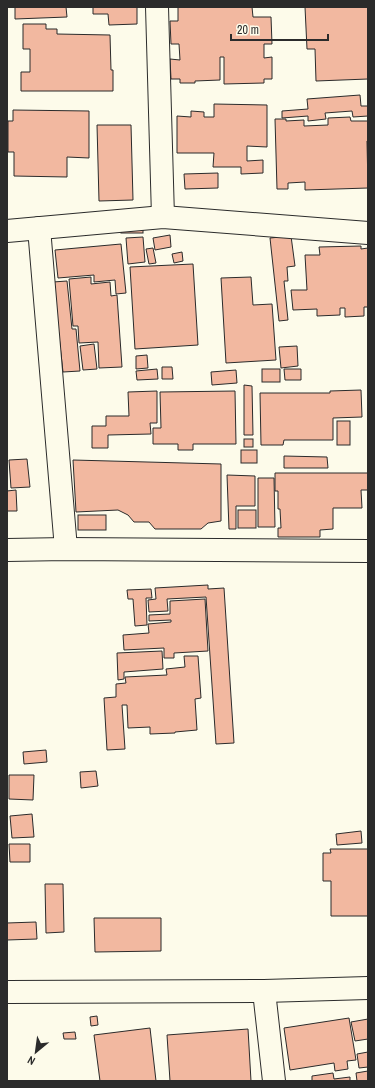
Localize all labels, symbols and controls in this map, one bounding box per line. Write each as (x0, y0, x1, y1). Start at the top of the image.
scale bar (231, 16, 328, 42)
text: 20 m (237, 22, 259, 38)
north arrow (16, 1032, 56, 1072)
text: N (25, 1053, 37, 1068)

